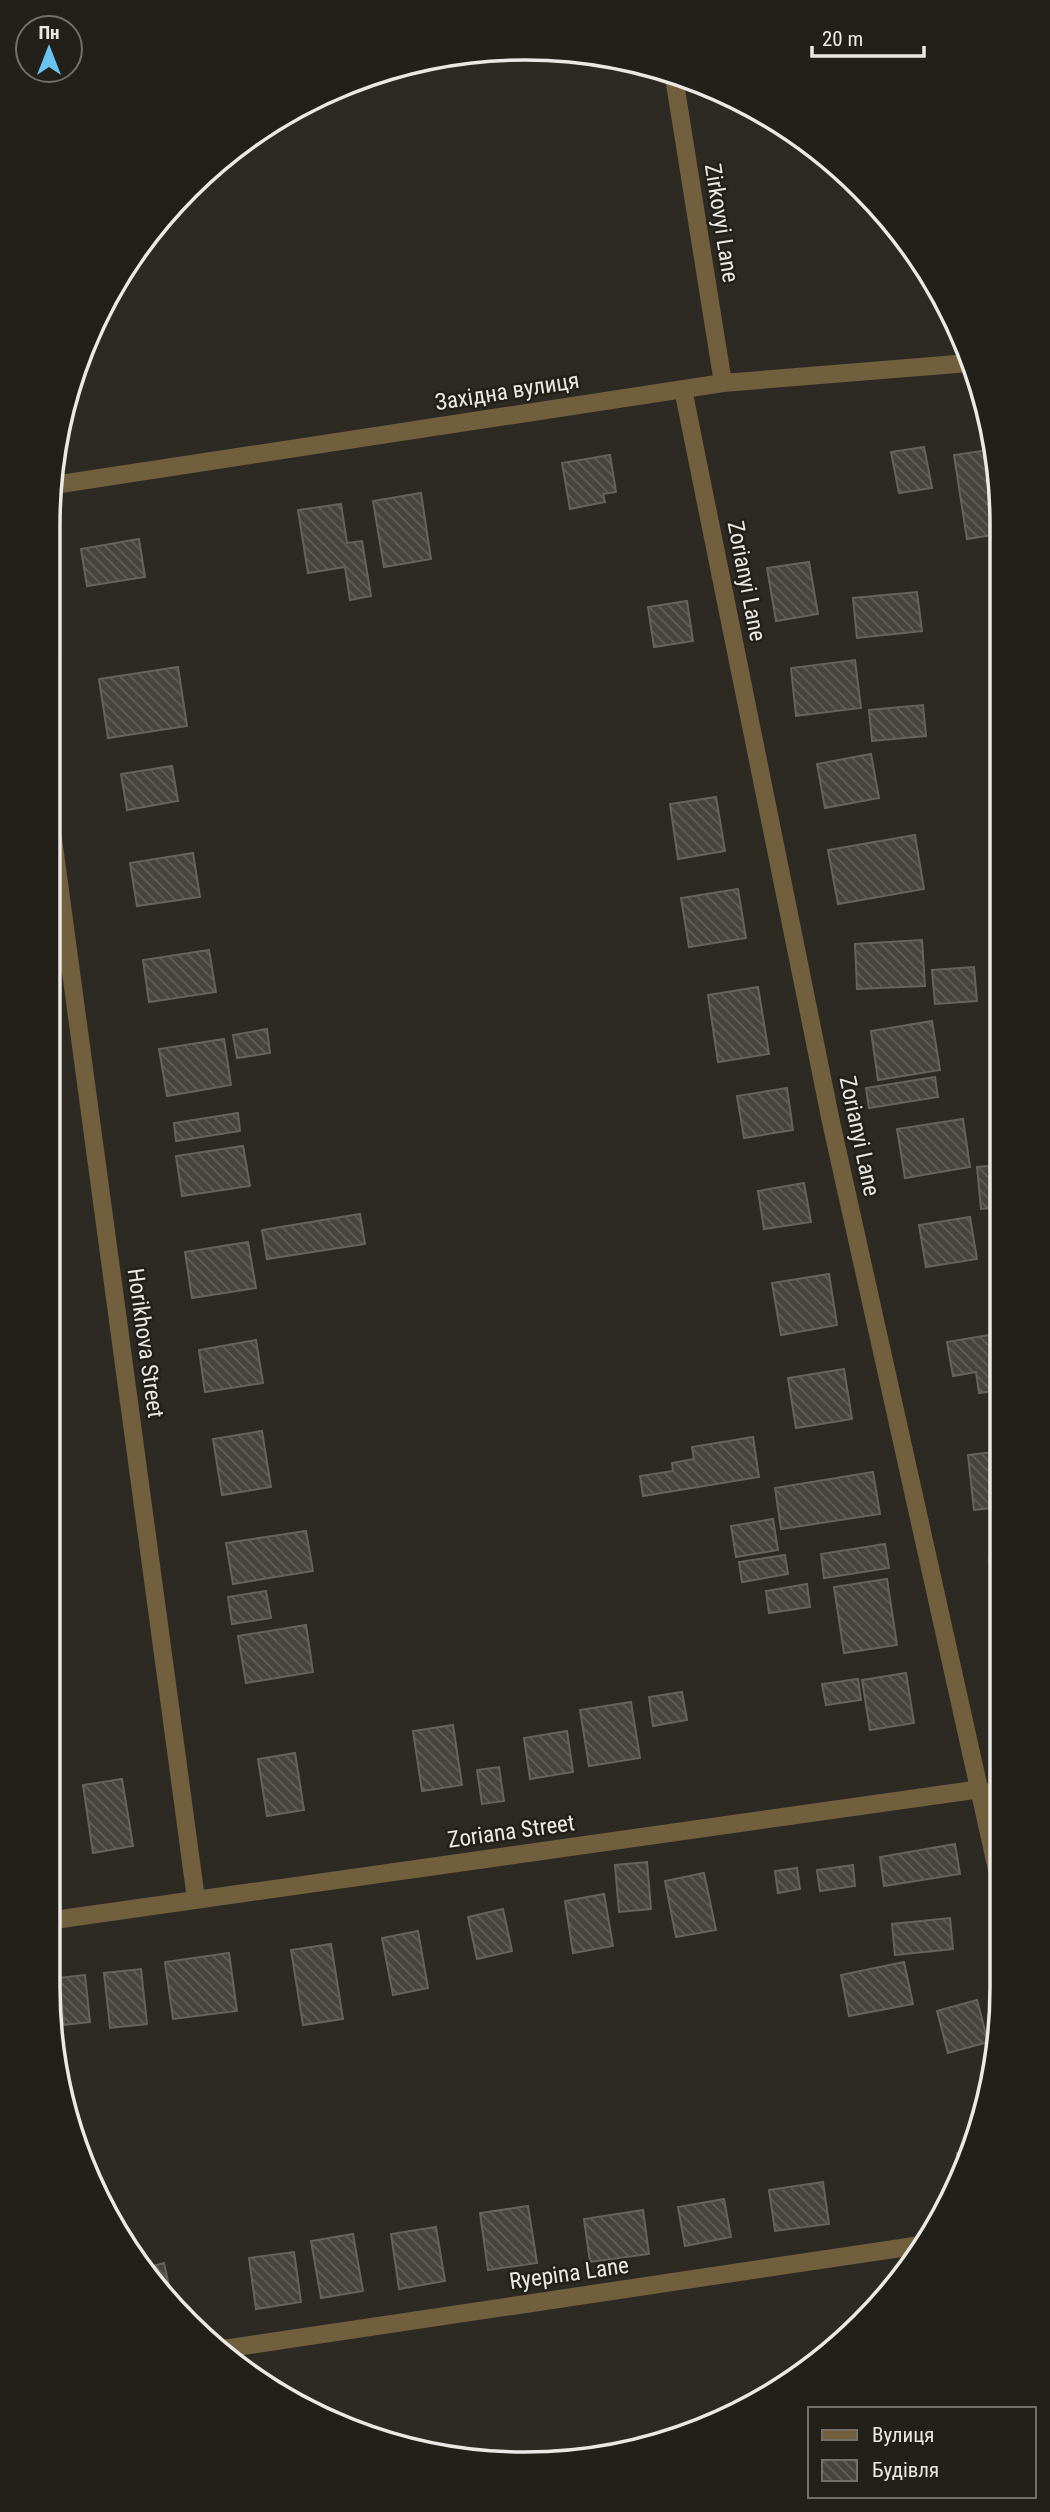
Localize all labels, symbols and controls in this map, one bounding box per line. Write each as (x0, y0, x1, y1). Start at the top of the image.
north arrow (14, 14, 84, 84)
scale bar (812, 14, 924, 58)
text: Пн (38, 21, 60, 44)
text: 20 m (822, 27, 863, 51)
street label: Zirkovyi Lane (699, 162, 744, 284)
street label: Західна вулиця (433, 367, 581, 416)
street label: Zorianyi Lane (722, 519, 771, 643)
street label: Zorianyi Lane (834, 1074, 885, 1198)
street label: Horikhova Street (122, 1267, 169, 1420)
street label: Zoriana Street (446, 1809, 576, 1854)
street label: Ryepina Lane (508, 2252, 631, 2295)
legend (808, 2407, 1036, 2498)
text: Вулиця (872, 2423, 934, 2447)
text: Будівля (872, 2458, 939, 2482)

